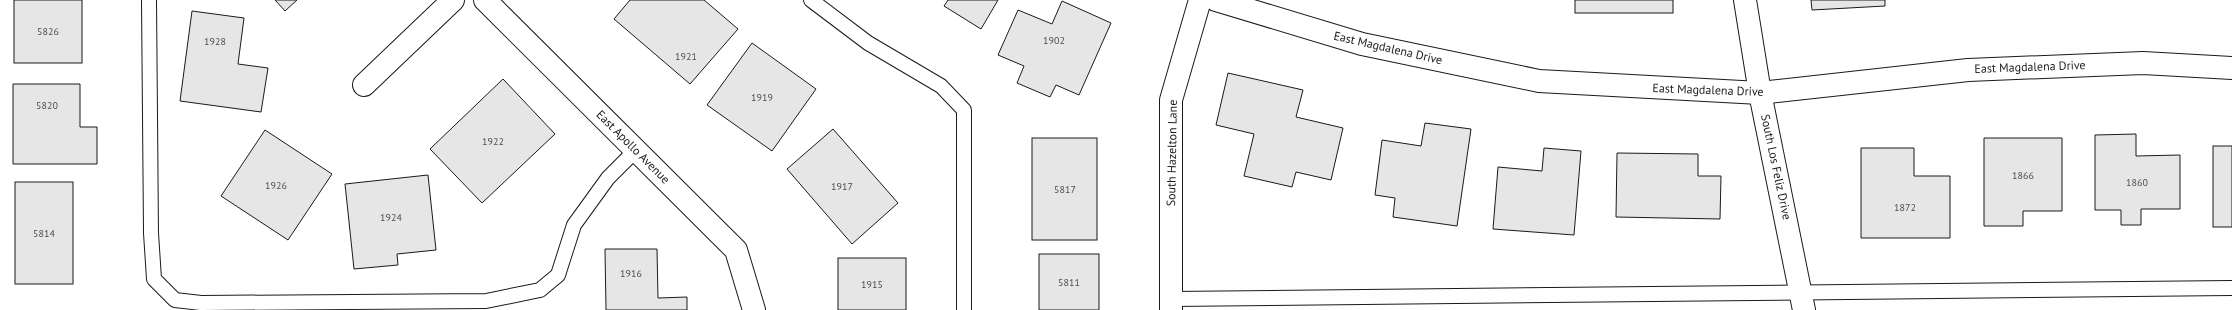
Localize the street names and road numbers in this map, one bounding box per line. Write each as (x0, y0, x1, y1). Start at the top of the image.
street label: East Magdalena Drive (1332, 28, 1444, 67)
street label: East Magdalena Drive (1974, 57, 2086, 76)
street label: East Magdalena Drive (1652, 80, 1764, 99)
street label: South Hazelton Lane (1163, 100, 1180, 206)
street label: East Apollo Avenue (593, 107, 673, 187)
street label: South Los Feliz Drive (1758, 113, 1795, 221)

